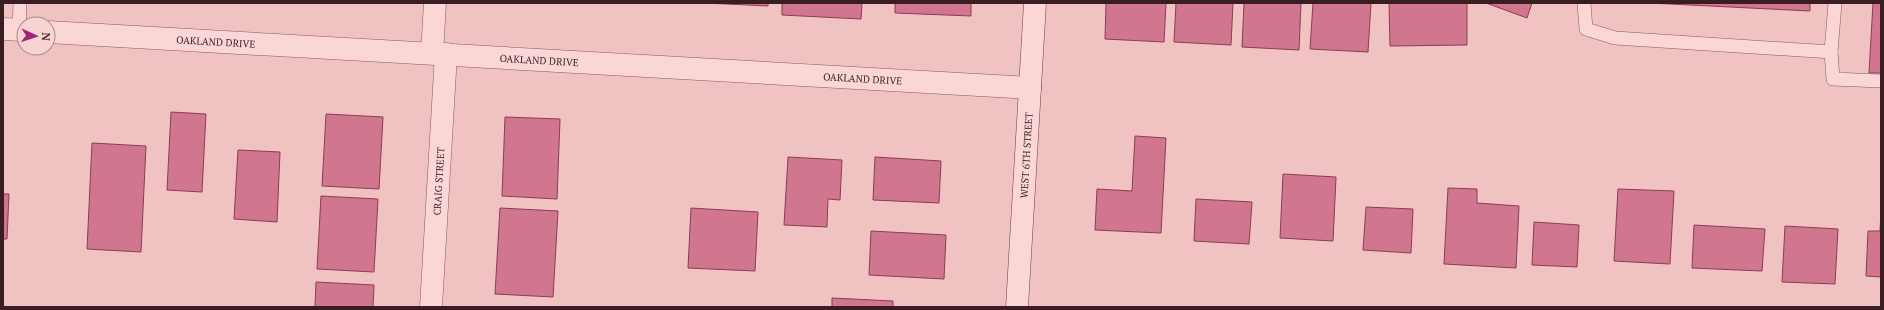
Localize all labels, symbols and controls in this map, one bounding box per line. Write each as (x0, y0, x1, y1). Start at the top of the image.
north arrow (16, 16, 56, 56)
text: N (39, 32, 53, 42)
street label: OAKLAND DRIVE (176, 33, 256, 50)
street label: OAKLAND DRIVE (499, 51, 579, 69)
street label: OAKLAND DRIVE (823, 70, 903, 87)
street label: WEST 6TH STREET (1017, 112, 1035, 199)
street label: CRAIG STREET (430, 147, 447, 216)

